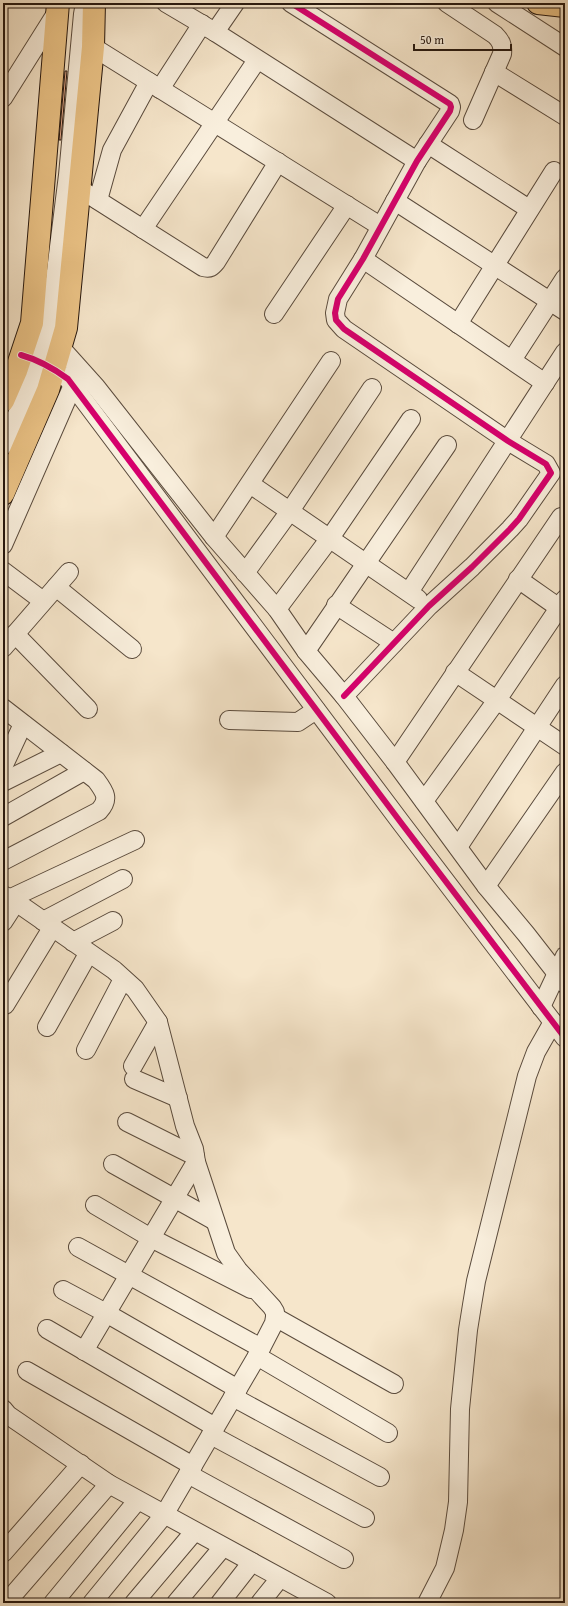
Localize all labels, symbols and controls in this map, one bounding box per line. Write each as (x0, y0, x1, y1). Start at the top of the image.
scale bar (414, 26, 511, 52)
text: 50 m (420, 31, 444, 48)

